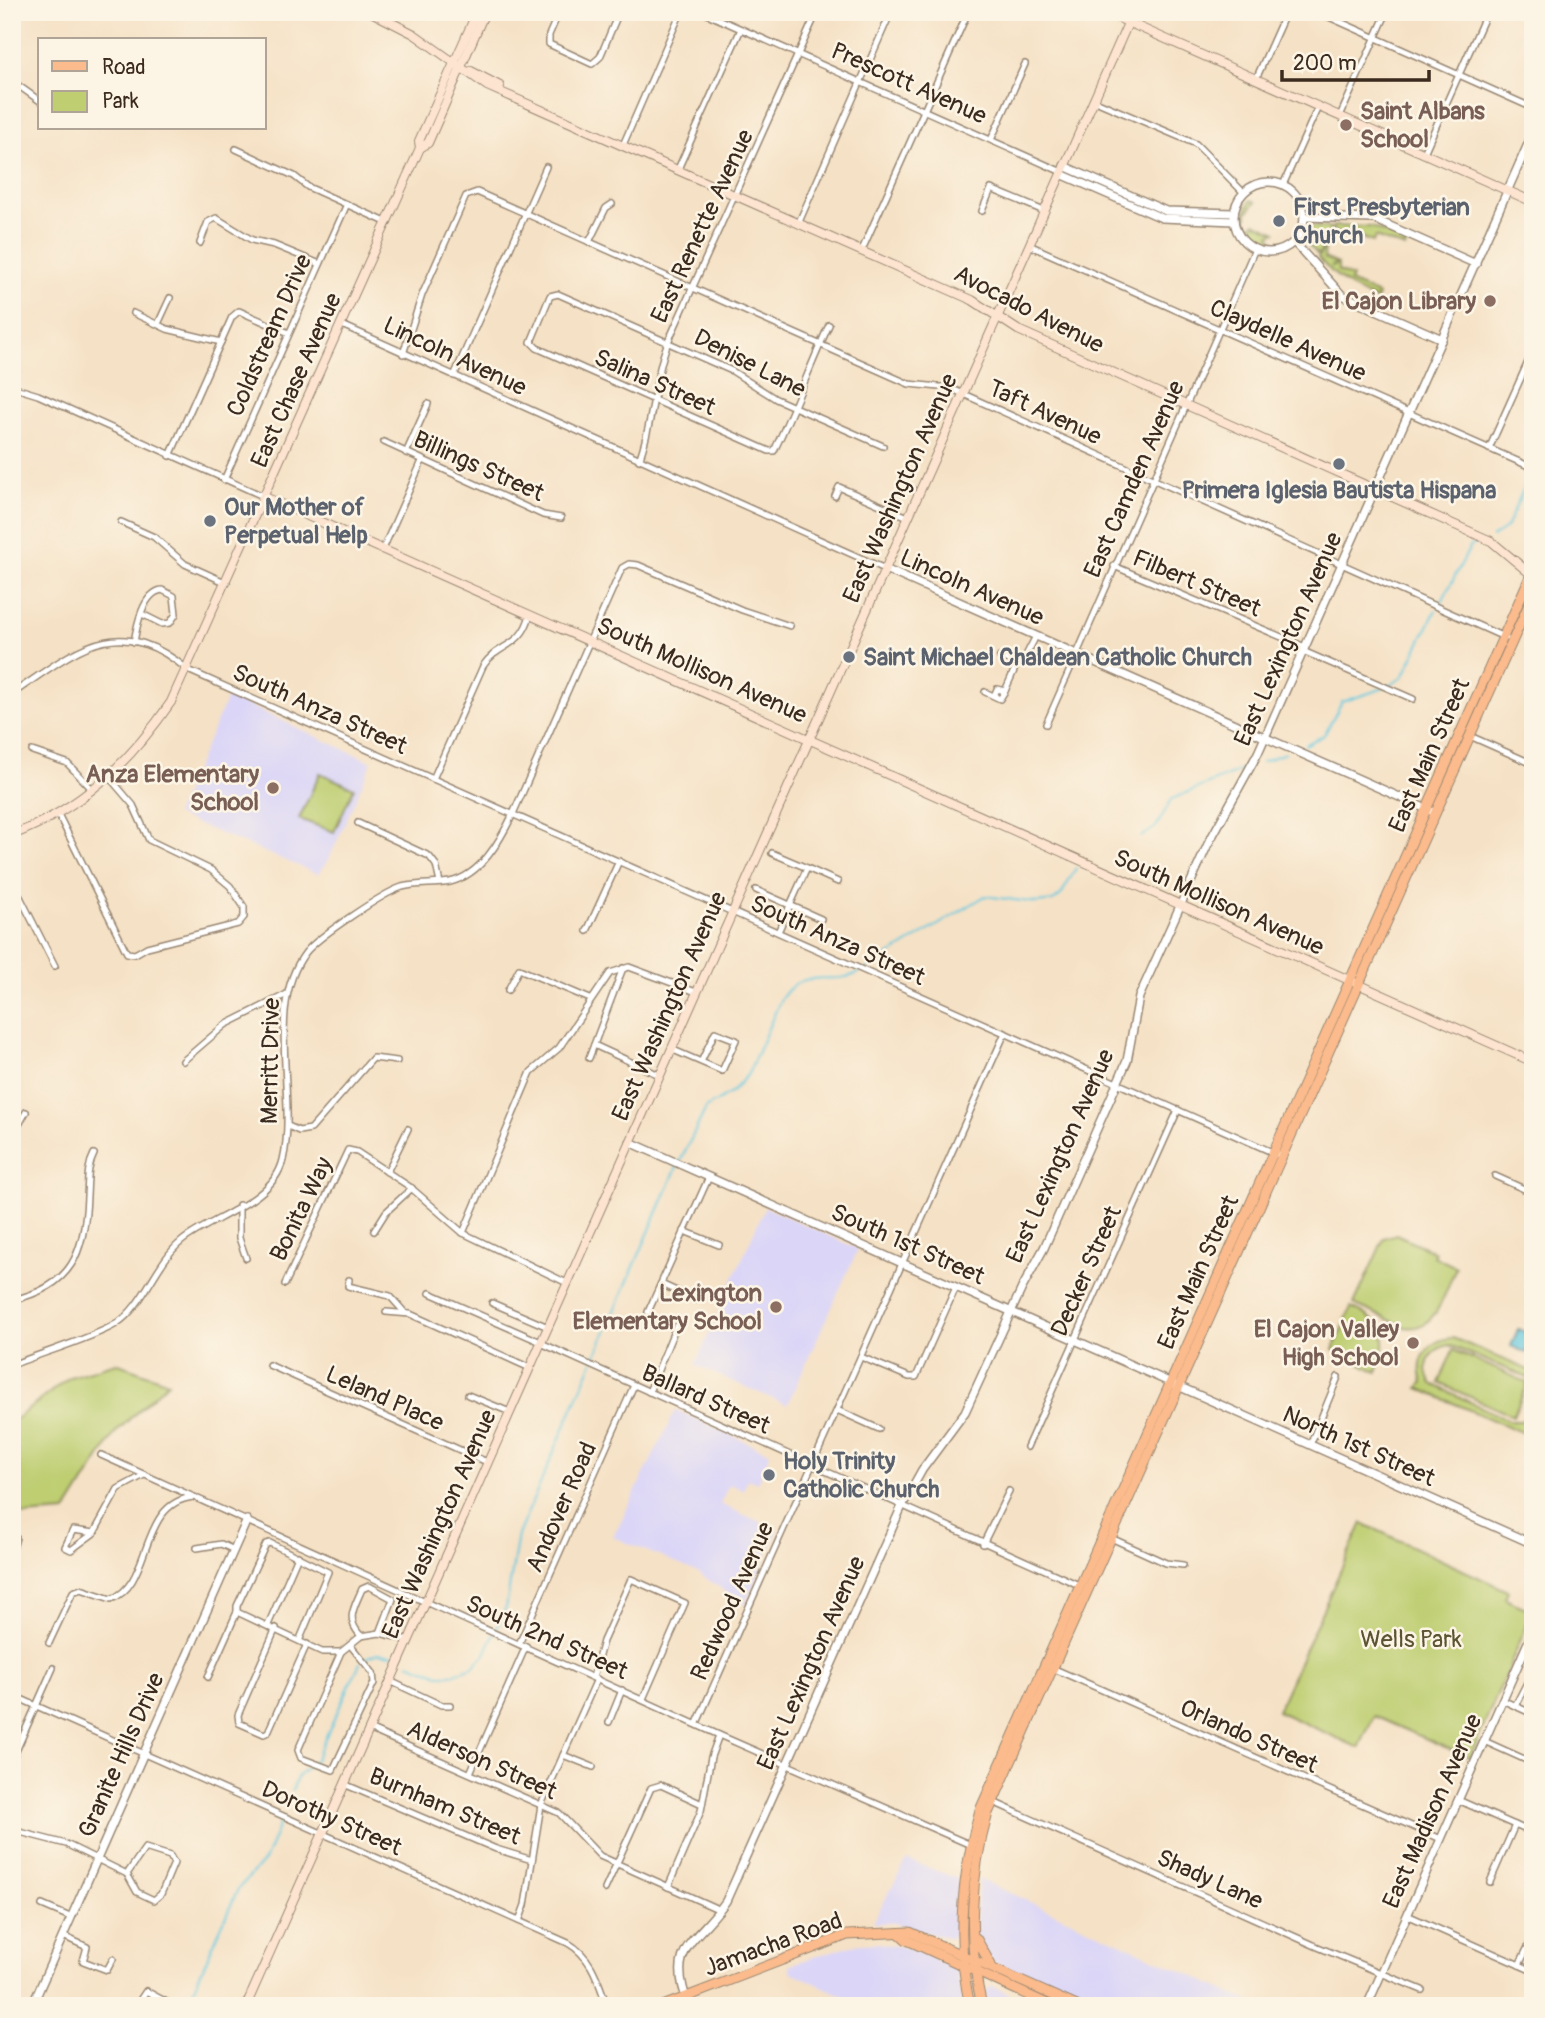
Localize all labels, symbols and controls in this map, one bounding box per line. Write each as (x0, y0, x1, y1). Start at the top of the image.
street label: Prescott Avenue (827, 36, 991, 131)
legend (38, 38, 266, 130)
scale bar (1282, 38, 1430, 82)
text: 200 m (1293, 50, 1357, 77)
text: Road (102, 54, 146, 81)
text: Park (102, 88, 139, 115)
place label: Saint Albans School (1360, 97, 1485, 154)
marker: Saint Albans School (1338, 117, 1354, 133)
street label: East Renette Avenue (645, 125, 760, 328)
place label: First Presbyterian Church (1293, 193, 1470, 250)
marker: First Presbyterian Church (1271, 213, 1287, 229)
street label: Coldstream Drive (221, 249, 318, 421)
street label: Avocado Avenue (949, 259, 1109, 360)
place label: El Cajon Library (1322, 287, 1477, 316)
street label: East Chase Avenue (245, 288, 348, 472)
street label: Claydelle Avenue (1205, 293, 1371, 388)
marker: El Cajon Library (1482, 293, 1498, 309)
street label: Lincoln Avenue (379, 311, 531, 402)
street label: Denise Lane (689, 323, 811, 404)
street label: Salina Street (590, 343, 720, 422)
street label: East Washington Avenue (837, 369, 964, 607)
street label: Taft Avenue (984, 374, 1106, 451)
street label: East Camden Avenue (1078, 376, 1191, 582)
street label: Billings Street (409, 425, 549, 508)
marker: Primera Iglesia Bautista Hispana (1331, 456, 1347, 472)
place label: Primera Iglesia Bautista Hispana (1182, 476, 1496, 505)
place label: Our Mother of Perpetual Help (224, 493, 368, 550)
marker: Our Mother of Perpetual Help (202, 513, 218, 529)
street label: East Lexington Avenue (1228, 528, 1349, 751)
street label: Lincoln Avenue (895, 543, 1048, 632)
street label: Filbert Street (1128, 543, 1266, 624)
street label: South Mollison Avenue (592, 611, 811, 730)
place label: Saint Michael Chaldean Catholic Church (863, 643, 1252, 672)
marker: Saint Michael Chaldean Catholic Church (841, 649, 857, 665)
street label: South Anza Street (228, 658, 412, 761)
street label: East Main Street (1383, 673, 1477, 837)
place label: Anza Elementary School (86, 760, 260, 817)
marker: Anza Elementary School (265, 780, 281, 796)
street label: South Mollison Avenue (1109, 843, 1328, 962)
street label: East Washington Avenue (606, 887, 733, 1125)
street label: South Anza Street (746, 889, 930, 992)
street label: Merritt Drive (255, 997, 286, 1124)
street label: East Lexington Avenue (1000, 1045, 1121, 1268)
street label: Bonita Way (264, 1153, 339, 1266)
street label: East Main Street (1152, 1190, 1246, 1354)
street label: South 1st Street (826, 1198, 989, 1291)
street label: Decker Street (1045, 1201, 1128, 1341)
place label: Lexington Elementary School (572, 1279, 762, 1336)
marker: Lexington Elementary School (768, 1299, 784, 1315)
place label: El Cajon Valley High School (1254, 1315, 1400, 1372)
marker: El Cajon Valley High School (1405, 1335, 1421, 1351)
street label: Ballard Street (637, 1358, 775, 1441)
street label: Leland Place (321, 1360, 448, 1437)
street label: North 1st Street (1278, 1400, 1440, 1493)
street label: East Washington Avenue (376, 1405, 503, 1643)
street label: Andover Road (520, 1438, 603, 1577)
place label: Holy Trinity Catholic Church (783, 1447, 940, 1504)
marker: Holy Trinity Catholic Church (761, 1467, 777, 1483)
street label: Redwood Avenue (685, 1517, 780, 1685)
street label: East Lexington Avenue (751, 1552, 872, 1775)
street label: South 2nd Street (461, 1589, 633, 1686)
park label: Wells Park (1360, 1625, 1462, 1654)
street label: Granite Hills Drive (72, 1668, 171, 1842)
street label: Orlando Street (1175, 1693, 1323, 1780)
street label: East Madison Avenue (1377, 1709, 1488, 1913)
street label: Alderson Street (402, 1714, 562, 1807)
street label: Burnham Street (365, 1761, 525, 1852)
street label: Dorothy Street (257, 1775, 407, 1862)
street label: Shady Lane (1152, 1843, 1267, 1916)
street label: Jamacha Road (700, 1906, 846, 1983)

